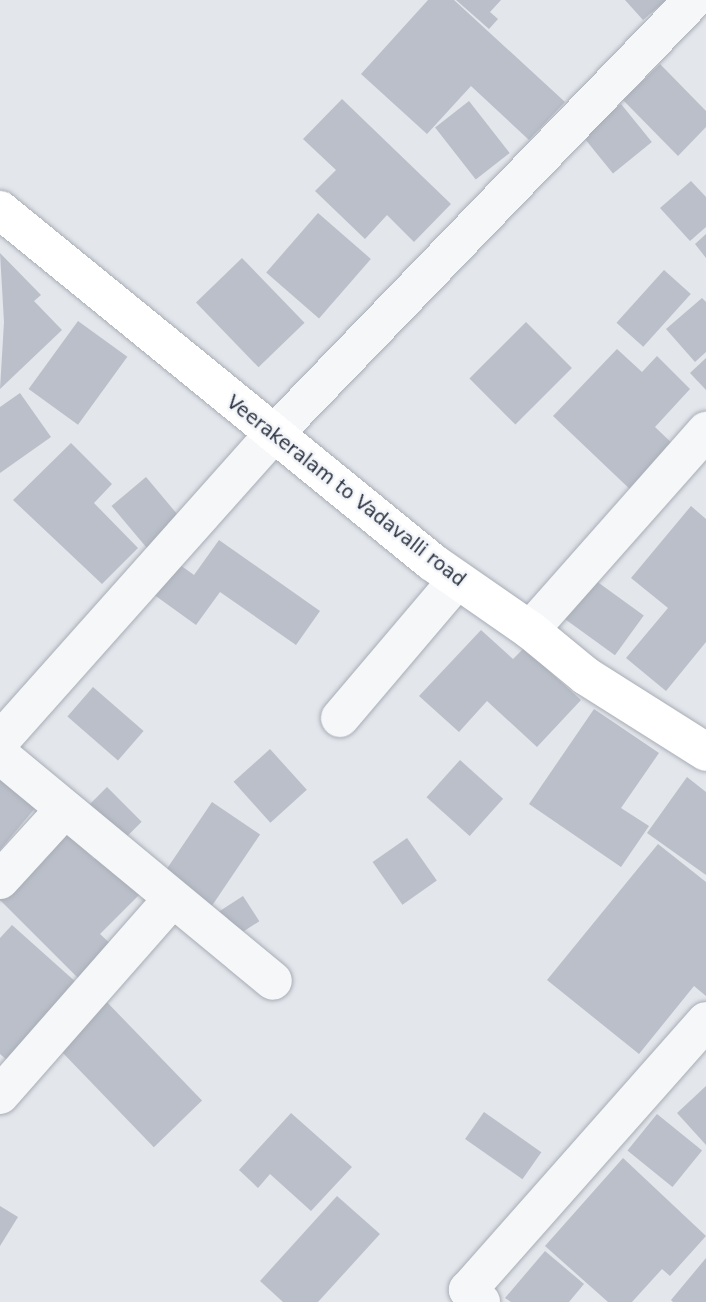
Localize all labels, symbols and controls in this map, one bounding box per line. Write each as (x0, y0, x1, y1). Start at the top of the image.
street label: Veerakeralam to Vadavalli road (222, 391, 470, 591)

